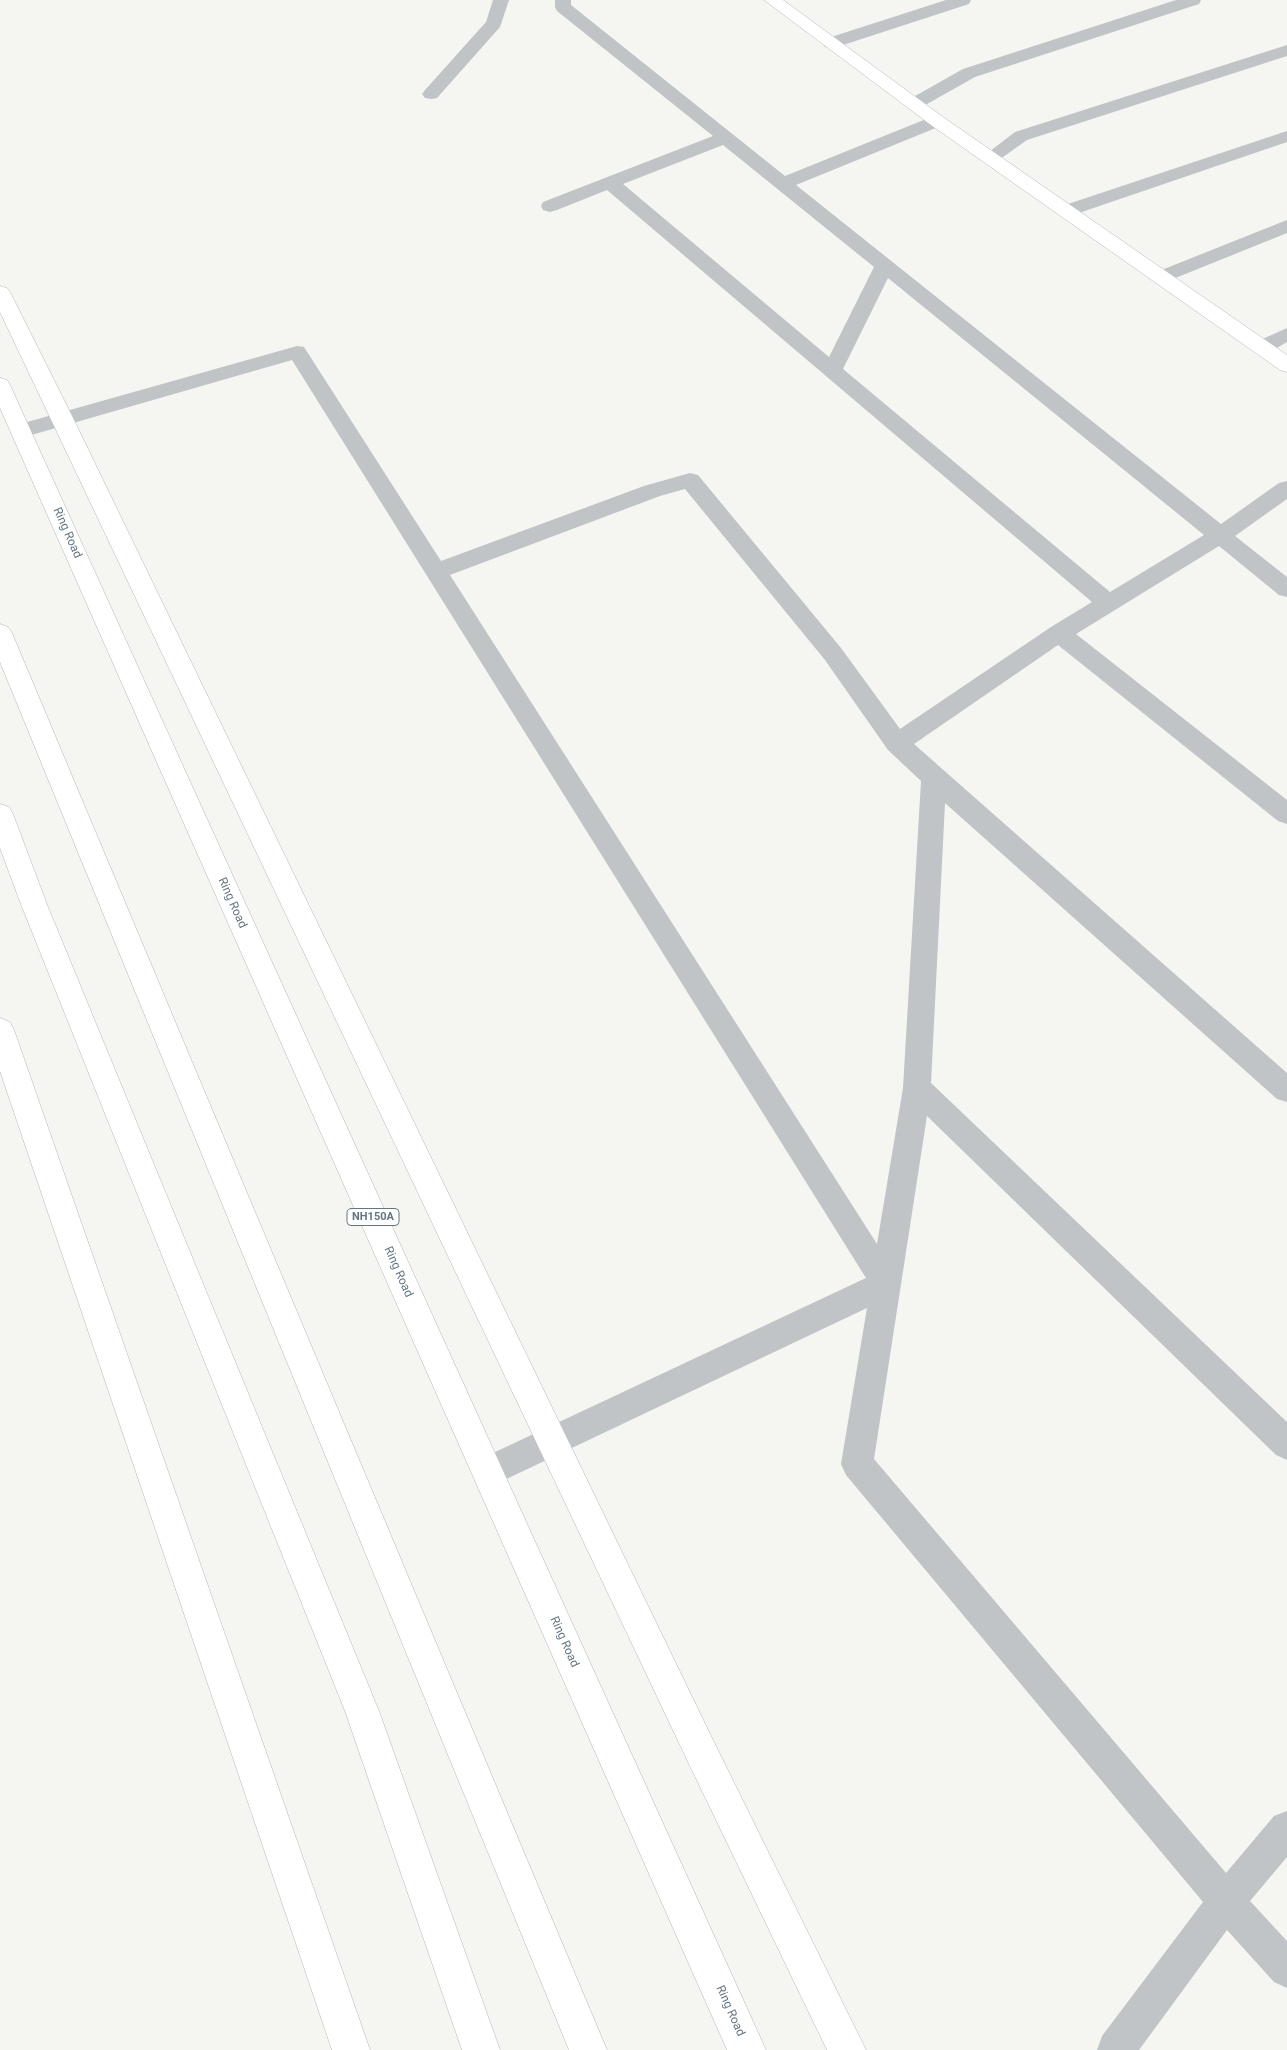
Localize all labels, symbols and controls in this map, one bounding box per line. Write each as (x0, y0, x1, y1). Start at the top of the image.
street label: Ring Road (49, 505, 85, 561)
street label: Ring Road (214, 875, 250, 931)
road number: NH150A (347, 1208, 399, 1226)
street label: Ring Road (380, 1244, 416, 1300)
street label: Ring Road (546, 1614, 582, 1670)
street label: Ring Road (712, 1983, 748, 2039)

